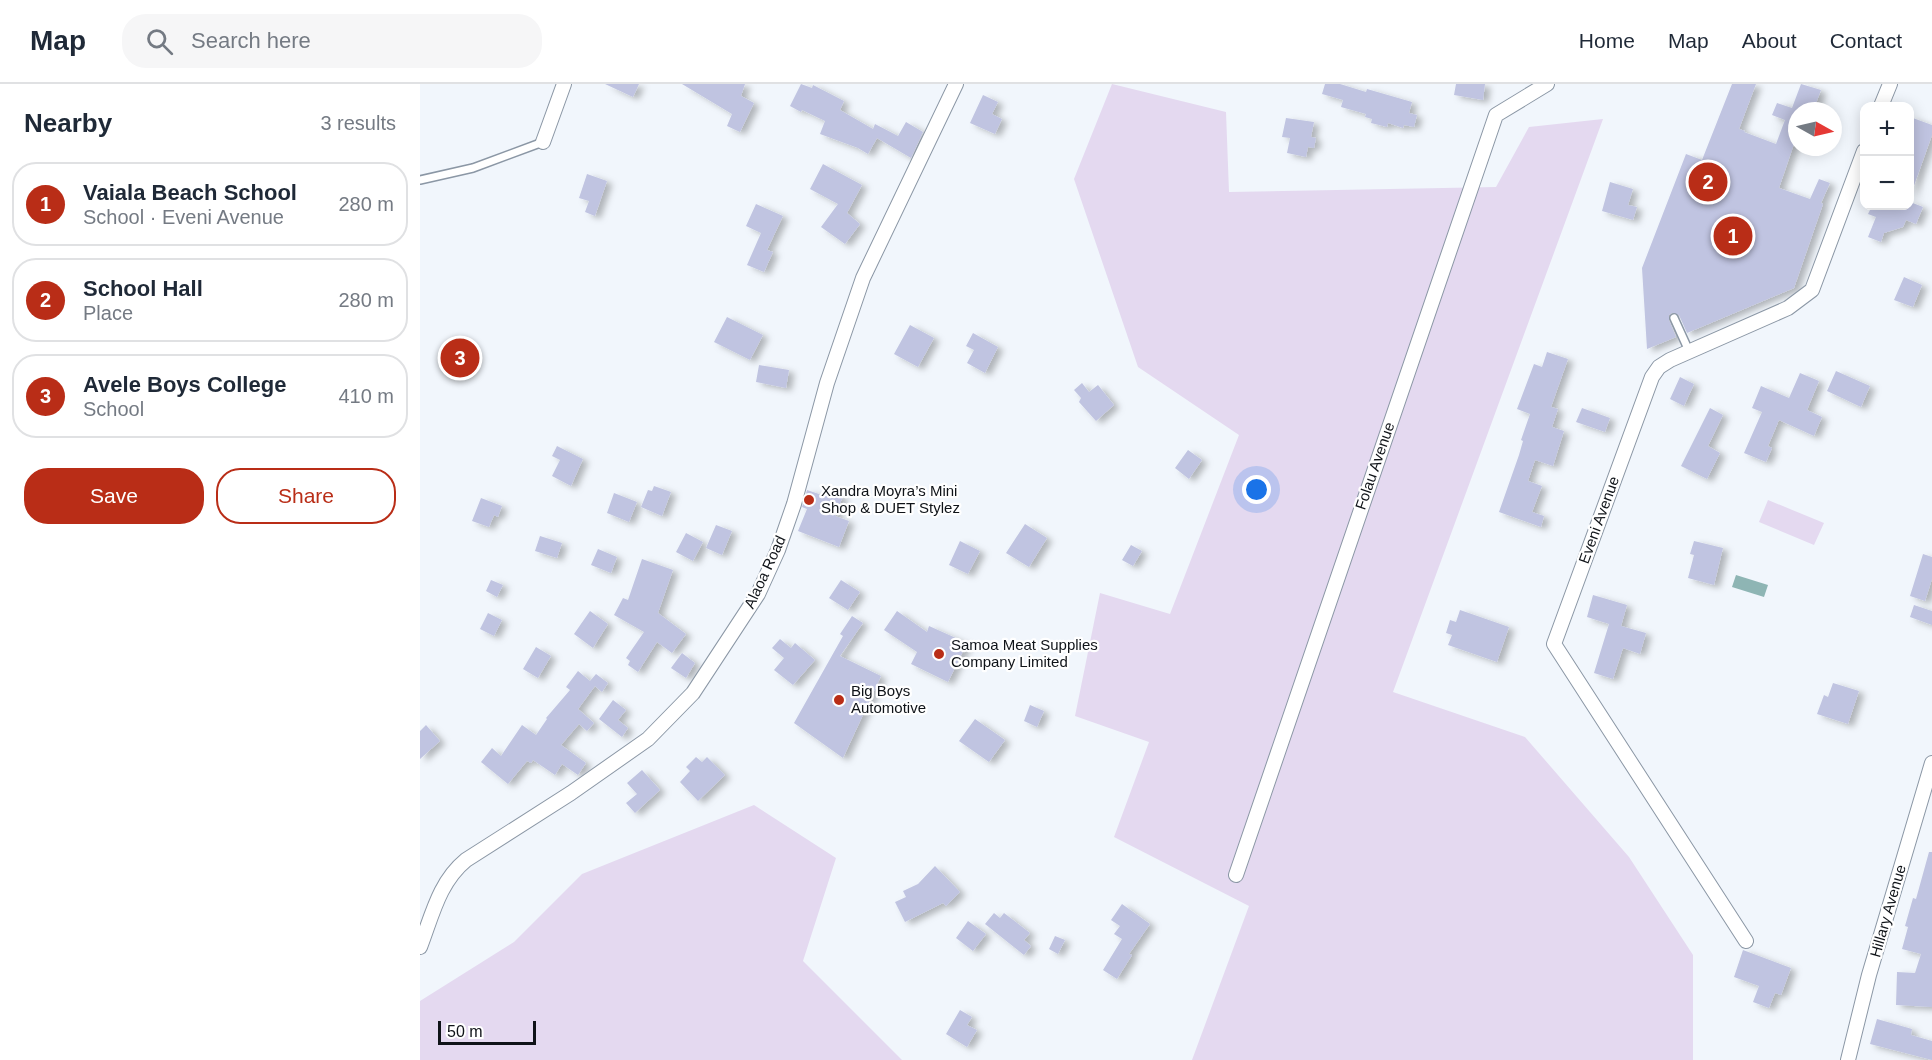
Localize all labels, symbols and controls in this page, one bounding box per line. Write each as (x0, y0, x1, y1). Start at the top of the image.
search box (122, 14, 542, 68)
text: Map (30, 25, 86, 56)
icon: search (143, 25, 176, 58)
text: Search here (191, 28, 311, 53)
text: Home (1579, 29, 1635, 52)
text: Map (1668, 29, 1709, 52)
text: About (1742, 29, 1797, 52)
text: Contact (1830, 29, 1902, 52)
north arrow (1788, 102, 1842, 156)
map controls (1860, 102, 1914, 210)
button: + (1860, 102, 1914, 156)
text: Nearby (24, 108, 112, 138)
text: 3 results (320, 112, 396, 134)
button: − (1860, 156, 1914, 210)
pin: 2 (1688, 160, 1728, 204)
text: Vaiala Beach School (83, 180, 297, 205)
text: 1 (40, 193, 51, 215)
text: 280 m (338, 193, 394, 215)
text: School · Eveni Avenue (83, 206, 284, 228)
pin: 1 (1714, 214, 1752, 258)
text: School Hall (83, 276, 203, 301)
text: 2 (40, 289, 51, 311)
text: 280 m (338, 289, 394, 311)
text: Place (83, 302, 133, 324)
pin: 3 (440, 336, 480, 380)
text: Avele Boys College (83, 372, 286, 397)
text: 3 (40, 385, 51, 407)
text: 410 m (338, 385, 394, 407)
text: School (83, 398, 144, 420)
street label: Folau Avenue (1352, 420, 1397, 512)
button: Save (24, 468, 204, 524)
button: Share (216, 468, 396, 524)
street label: Eveni Avenue (1575, 474, 1622, 566)
your location (1242, 475, 1271, 504)
place label: Xandra Moyra’s Mini Shop & DUET Stylez (821, 482, 960, 516)
marker: Xandra Moyra’s Mini Shop & DUET Stylez (802, 493, 816, 507)
street label: Alaoa Road (740, 533, 789, 611)
place label: Samoa Meat Supplies Company Limited (951, 636, 1098, 670)
marker: Samoa Meat Supplies Company Limited (932, 647, 946, 661)
place label: Big Boys Automotive (851, 682, 926, 716)
marker: Big Boys Automotive (832, 693, 846, 707)
street label: Hillary Avenue (1866, 863, 1909, 959)
scale bar (438, 1018, 536, 1046)
text: 50 m (447, 1023, 483, 1040)

